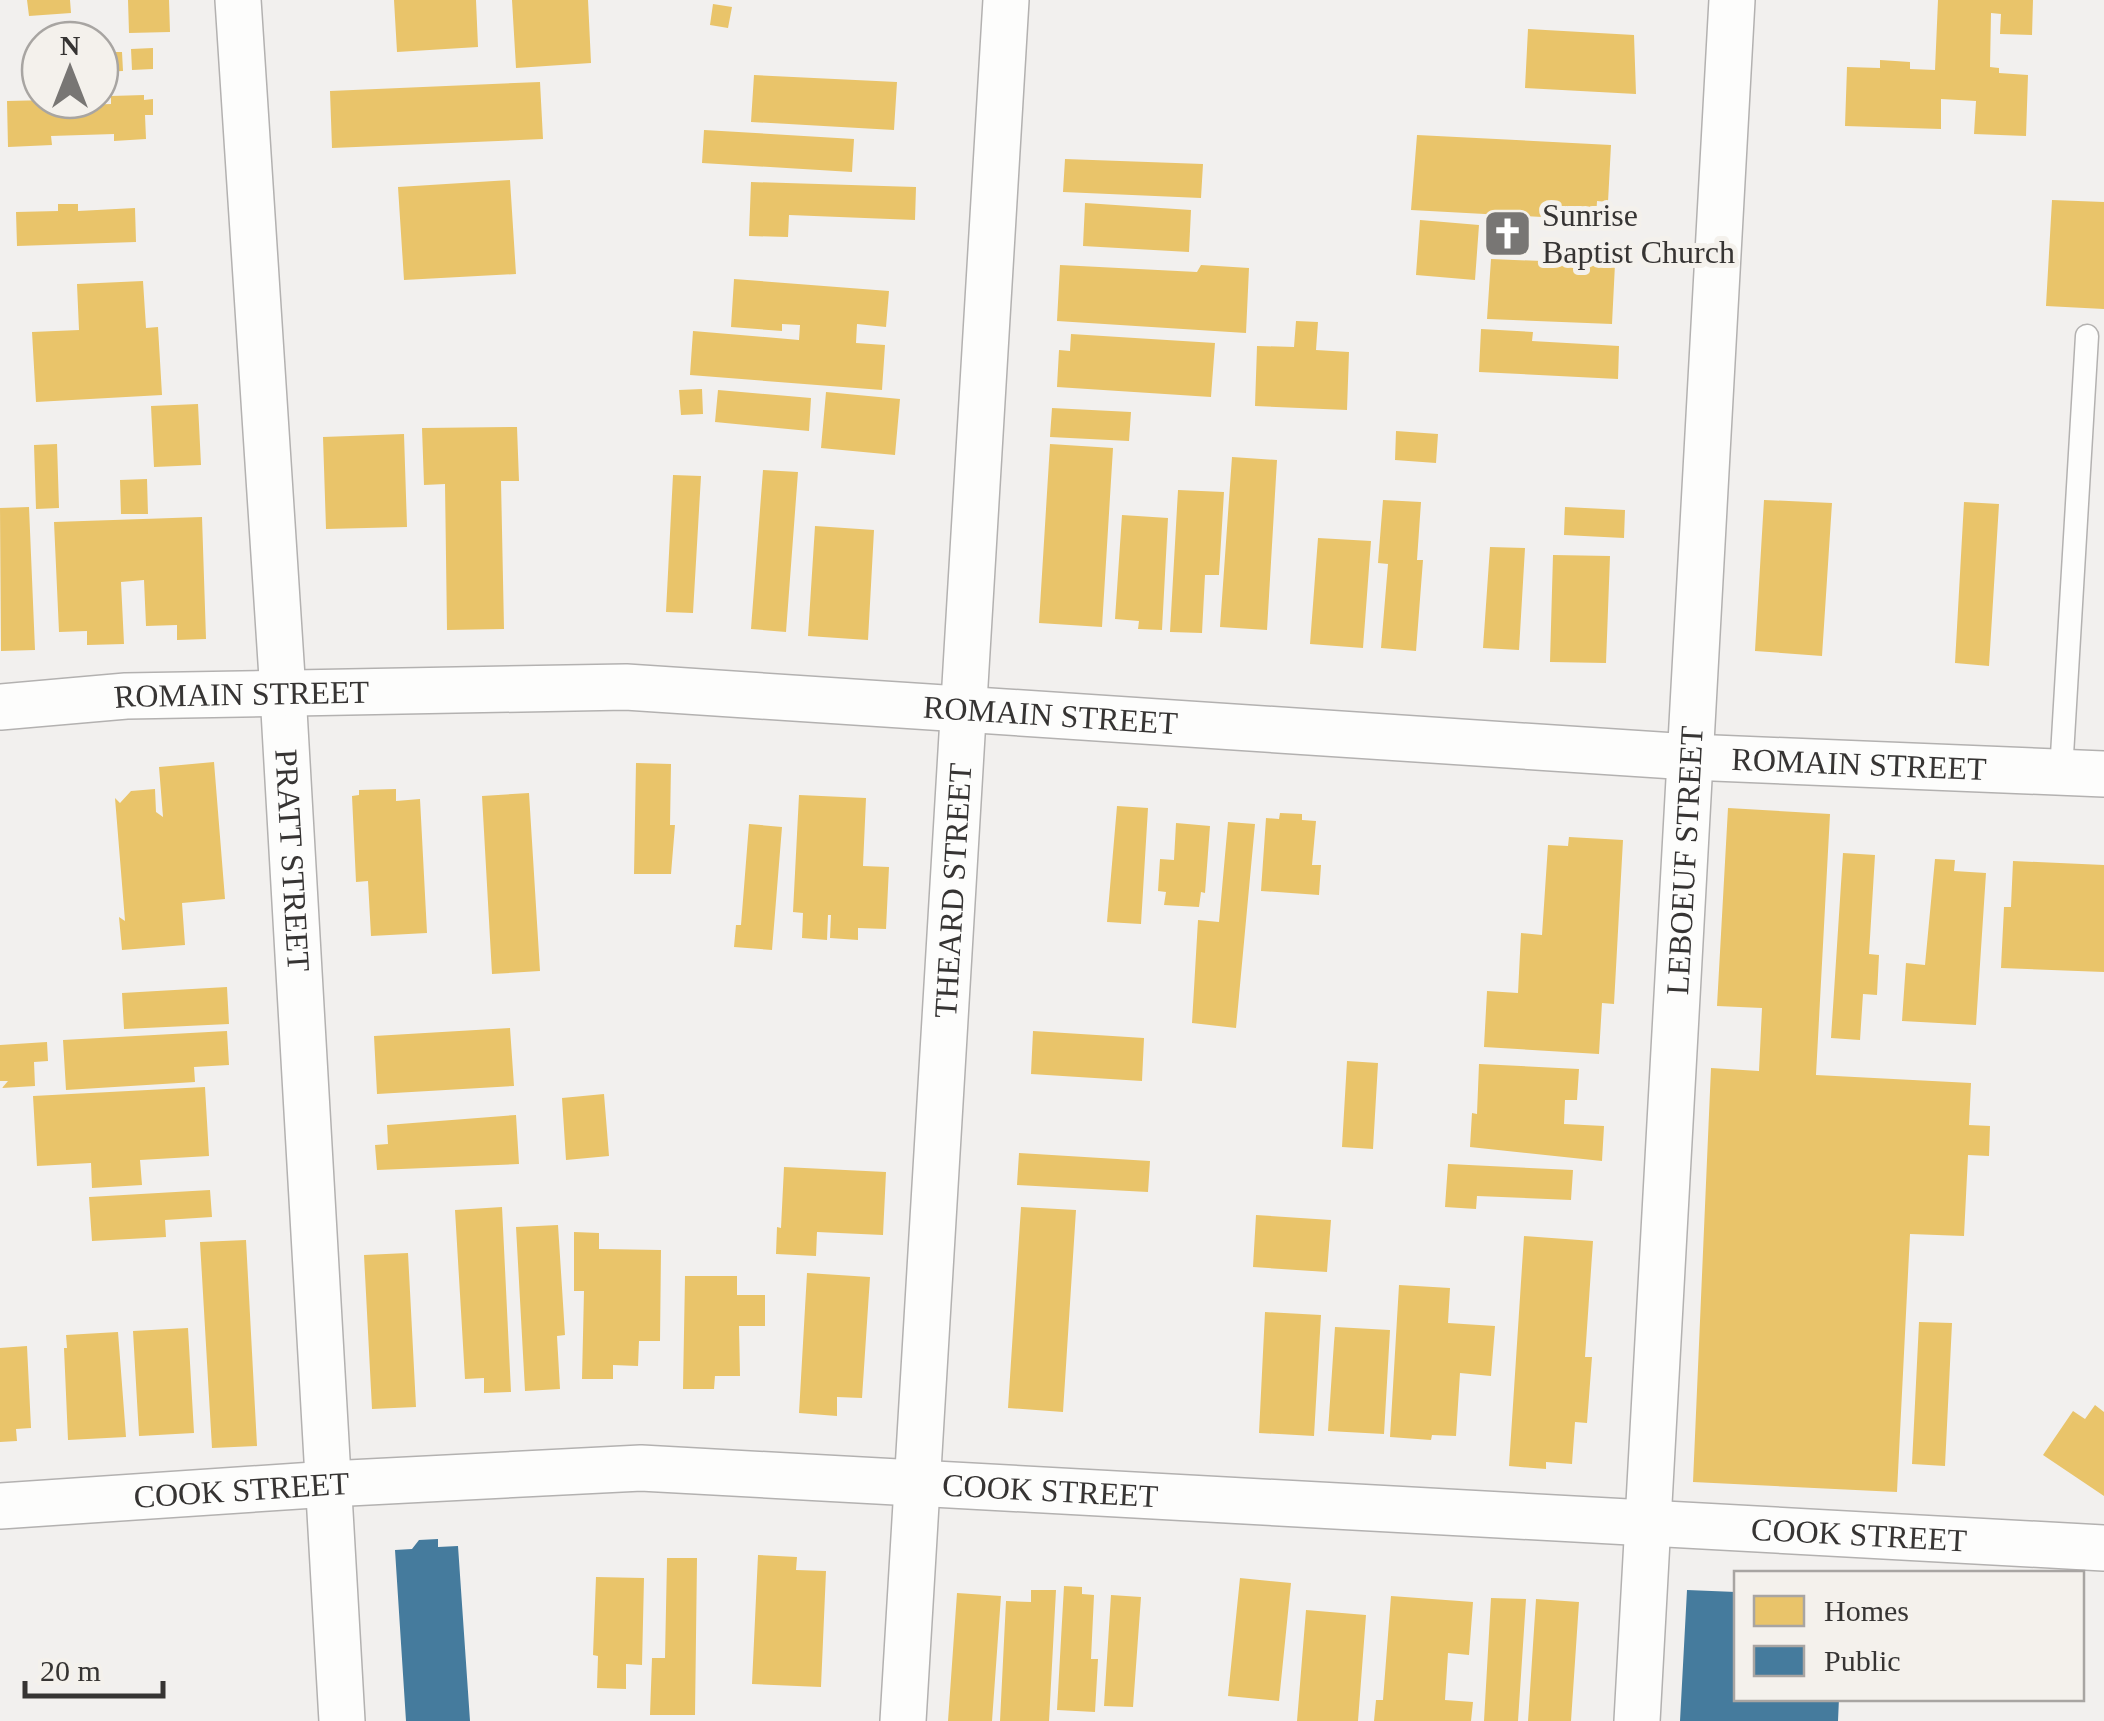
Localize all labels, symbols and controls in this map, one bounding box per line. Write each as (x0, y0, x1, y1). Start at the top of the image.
north arrow (20, 20, 120, 120)
text: N (60, 30, 80, 61)
place label: Sunrise Baptist Church (1542, 197, 1735, 270)
church icon: Sunrise Baptist Church (1481, 207, 1533, 259)
street label: ROMAIN STREET (112, 674, 370, 715)
street label: ROMAIN STREET (922, 689, 1179, 741)
street label: LEBOEUF STREET (1659, 724, 1710, 996)
street label: ROMAIN STREET (1731, 741, 1988, 787)
street label: PRATT STREET (268, 748, 317, 973)
street label: THEARD STREET (927, 762, 978, 1019)
street label: COOK STREET (133, 1465, 351, 1515)
street label: COOK STREET (941, 1467, 1160, 1514)
street label: COOK STREET (1750, 1511, 1968, 1558)
legend (1734, 1571, 2084, 1701)
text: Homes (1824, 1594, 1909, 1627)
scale bar (25, 1636, 162, 1698)
text: Public (1824, 1644, 1901, 1677)
text: 20 m (40, 1654, 101, 1687)

